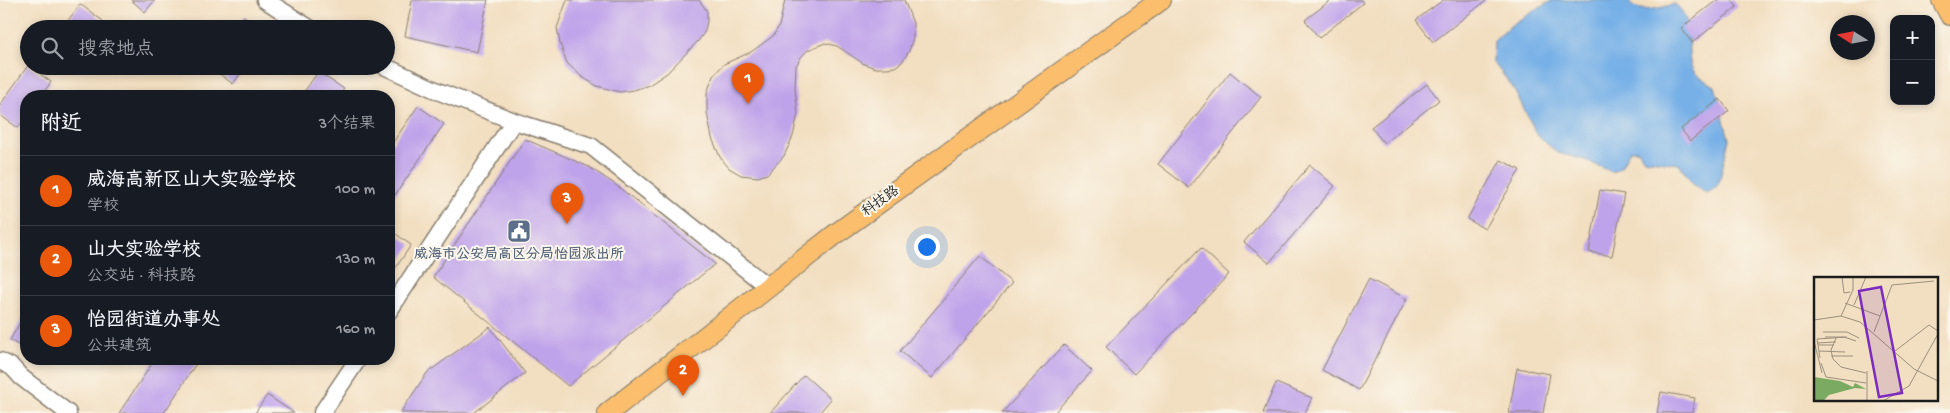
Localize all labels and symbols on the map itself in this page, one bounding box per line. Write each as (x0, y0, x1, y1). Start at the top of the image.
north arrow (1830, 15, 1875, 60)
pin: 1 (732, 63, 764, 104)
street label: 科技路 (858, 182, 903, 221)
pin: 3 (551, 183, 583, 224)
public building icon: 威海市公安局高区分局怡园派出所 (506, 218, 532, 244)
your location (914, 234, 940, 260)
place label: 威海市公安局高区分局怡园派出所 (414, 246, 624, 264)
inset map (1814, 277, 1938, 400)
pin: 2 (667, 355, 699, 396)

